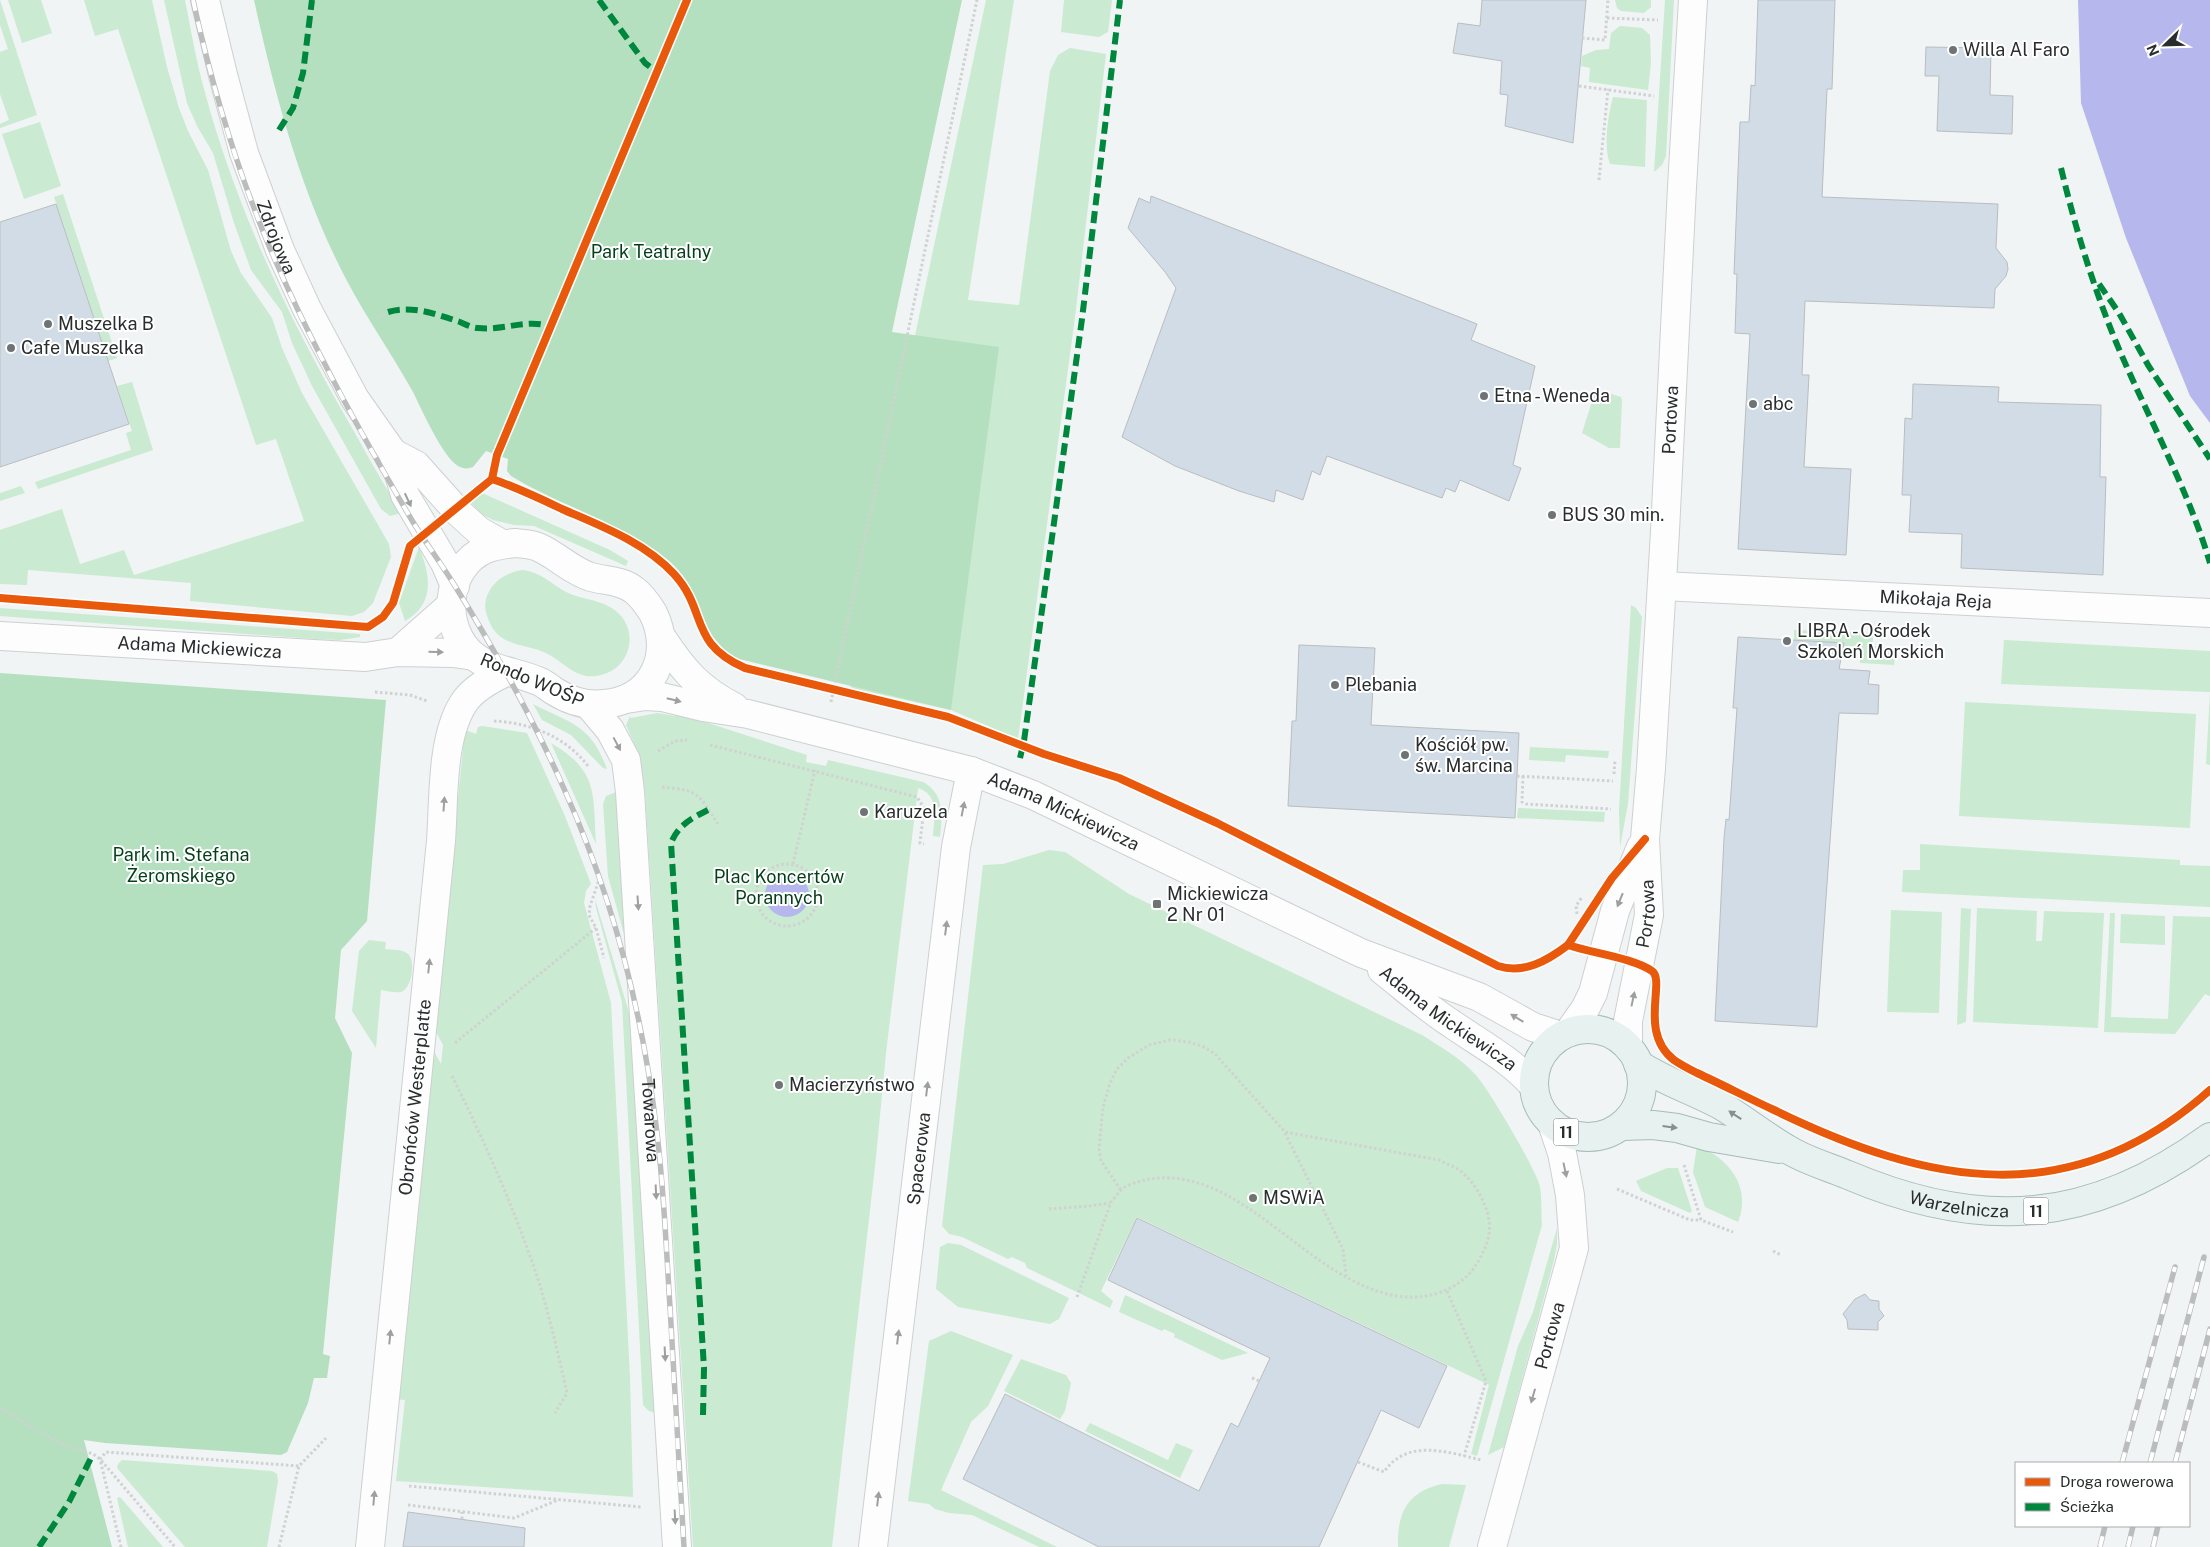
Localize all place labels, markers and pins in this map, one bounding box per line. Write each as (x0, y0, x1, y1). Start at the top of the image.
place label: Willa Al Faro (1963, 39, 2070, 60)
marker: Willa Al Faro (1947, 44, 1959, 56)
place label: Muszelka B (58, 313, 154, 334)
marker: Muszelka B (42, 318, 54, 330)
place label: Cafe Muszelka (21, 337, 144, 358)
marker: Cafe Muszelka (5, 342, 17, 354)
place label: Etna - Weneda (1494, 385, 1610, 406)
marker: Etna - Weneda (1478, 390, 1490, 402)
place label: abc (1763, 393, 1793, 414)
marker: abc (1747, 398, 1759, 410)
place label: BUS 30 min. (1562, 504, 1664, 525)
marker: BUS 30 min. (1546, 509, 1558, 521)
place label: LIBRA - Ośrodek Szkoleń Morskich (1797, 620, 1944, 662)
marker: LIBRA - Ośrodek Szkoleń Morskich (1781, 635, 1793, 647)
place label: Plebania (1345, 674, 1417, 695)
marker: Plebania (1329, 679, 1341, 691)
place label: Kościół pw. św. Marcina (1415, 734, 1513, 776)
marker: Kościół pw. św. Marcina (1399, 749, 1411, 761)
place label: Karuzela (874, 801, 948, 822)
marker: Karuzela (858, 806, 870, 818)
place label: Mickiewicza 2 Nr 01 (1167, 883, 1268, 925)
marker: Mickiewicza 2 Nr 01 (1151, 898, 1163, 910)
place label: Macierzyństwo (789, 1074, 915, 1095)
marker: Macierzyństwo (773, 1079, 785, 1091)
place label: MSWiA (1263, 1187, 1325, 1208)
marker: MSWiA (1247, 1192, 1259, 1204)

